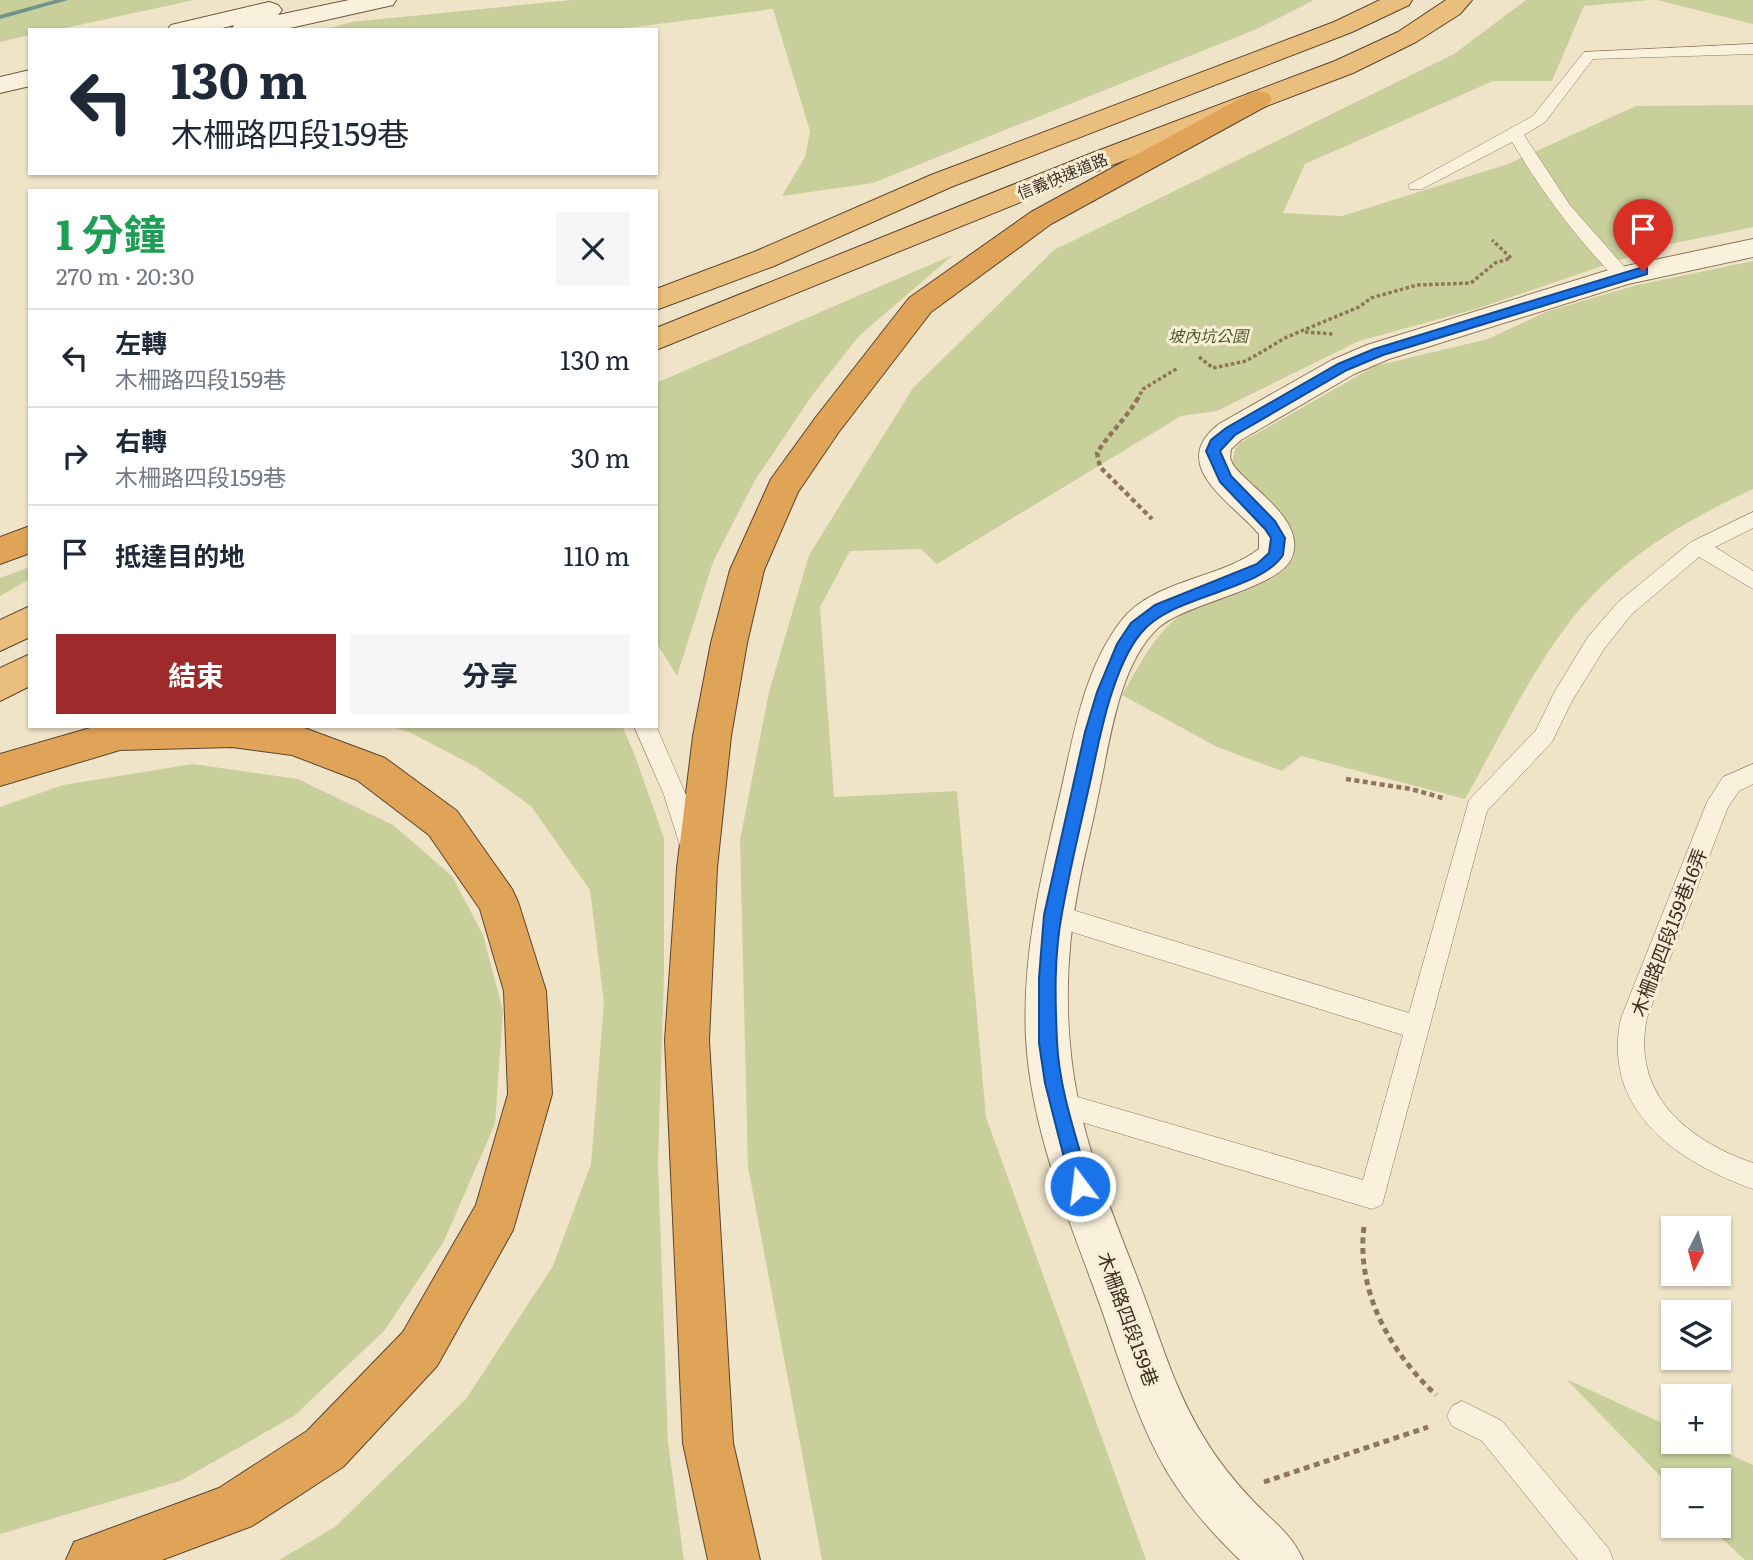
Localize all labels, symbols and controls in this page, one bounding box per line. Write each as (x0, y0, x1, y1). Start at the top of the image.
text: 130 m (171, 41, 307, 114)
icon: left (56, 56, 147, 147)
text: 木柵路四段159巷 (171, 108, 409, 156)
street label: 信義快速道路 (1013, 146, 1111, 204)
pin (1613, 199, 1673, 271)
text: 1 分鐘 (56, 201, 166, 263)
icon: arrive (1624, 210, 1662, 248)
button: close (556, 212, 630, 286)
text: 270 m · 20:30 (56, 258, 194, 292)
text: 左轉 (115, 322, 167, 361)
park label: 坡內坑公園 (1168, 323, 1250, 347)
icon: left (56, 339, 94, 377)
text: 130 m (560, 339, 630, 378)
text: 木柵路四段159巷 (115, 361, 286, 395)
text: 右轉 (115, 420, 167, 459)
icon: right (56, 437, 94, 475)
text: 30 m (570, 437, 630, 476)
text: 木柵路四段159巷 (115, 459, 286, 493)
icon: arrive (56, 535, 94, 573)
text: 抵達目的地 (115, 535, 245, 574)
text: 110 m (563, 535, 630, 574)
button: 結束 (56, 634, 336, 714)
button: 分享 (350, 634, 630, 714)
street label: 木柵路四段159巷16弄 (1623, 844, 1713, 1020)
position arrow (1043, 1149, 1117, 1223)
north arrow (1661, 1216, 1731, 1286)
map controls (1661, 1216, 1731, 1538)
street label: 木柵路四段159巷 (1092, 1248, 1166, 1390)
button: layers (1661, 1300, 1731, 1370)
button: + (1661, 1384, 1731, 1454)
button: − (1661, 1468, 1731, 1538)

